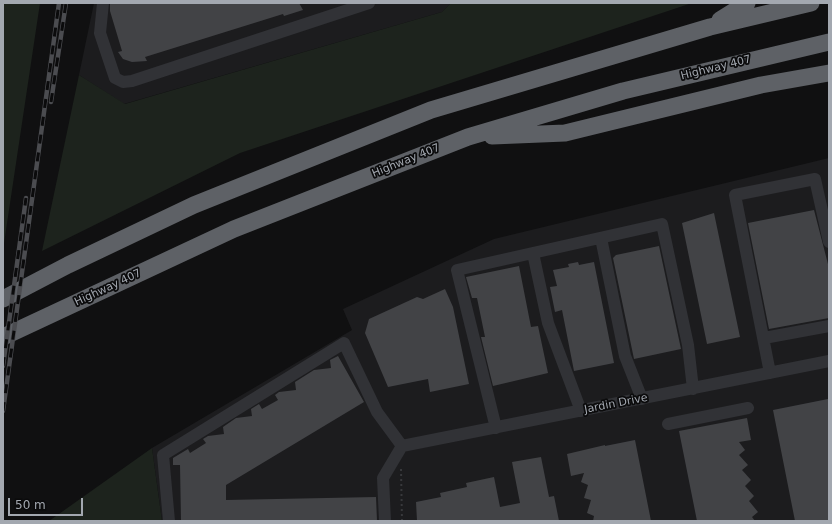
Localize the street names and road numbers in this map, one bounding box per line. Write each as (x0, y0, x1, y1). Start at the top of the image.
street label: Highway 407 (679, 53, 753, 83)
street label: Highway 407 (370, 141, 442, 181)
street label: Highway 407 (73, 267, 143, 309)
street label: Jardin Drive (583, 391, 649, 417)

